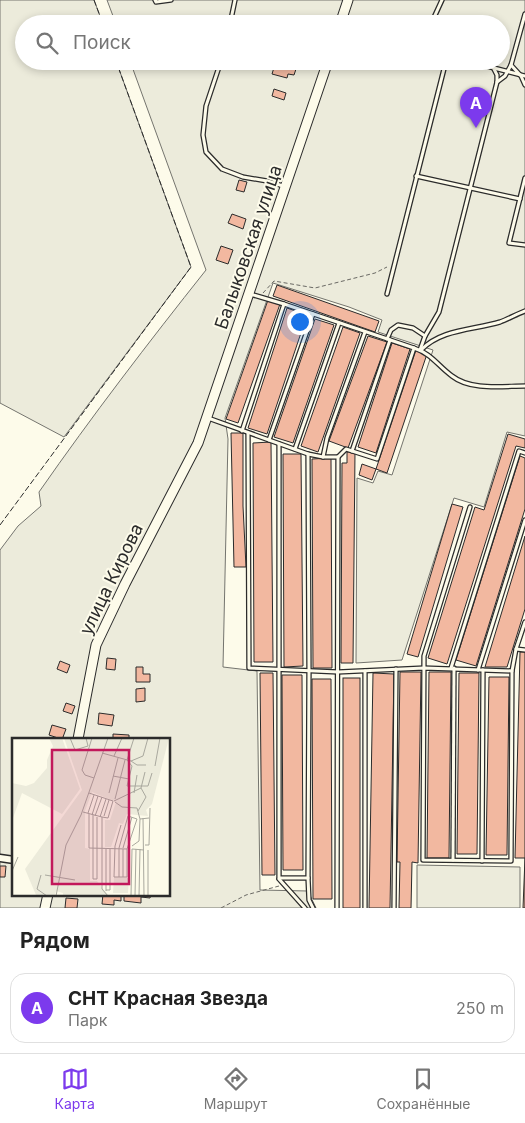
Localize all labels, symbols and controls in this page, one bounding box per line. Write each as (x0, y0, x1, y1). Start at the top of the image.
search box (15, 15, 510, 70)
icon: search (33, 29, 61, 57)
text: Поиск (73, 31, 131, 54)
pin: A (460, 87, 492, 128)
street label: Балыковская улица (210, 162, 286, 332)
your location (287, 309, 313, 335)
street label: улица Кирова (75, 520, 147, 638)
inset map (12, 738, 170, 896)
text: Рядом (20, 928, 90, 953)
text: СНТ Красная Звезда (68, 987, 268, 1010)
text: A (31, 998, 43, 1018)
text: 250 m (456, 998, 504, 1018)
text: Парк (68, 1010, 107, 1030)
tab: Карта (55, 1065, 95, 1112)
tab: Маршрут (204, 1065, 267, 1112)
tab: Сохранённые (376, 1065, 470, 1112)

